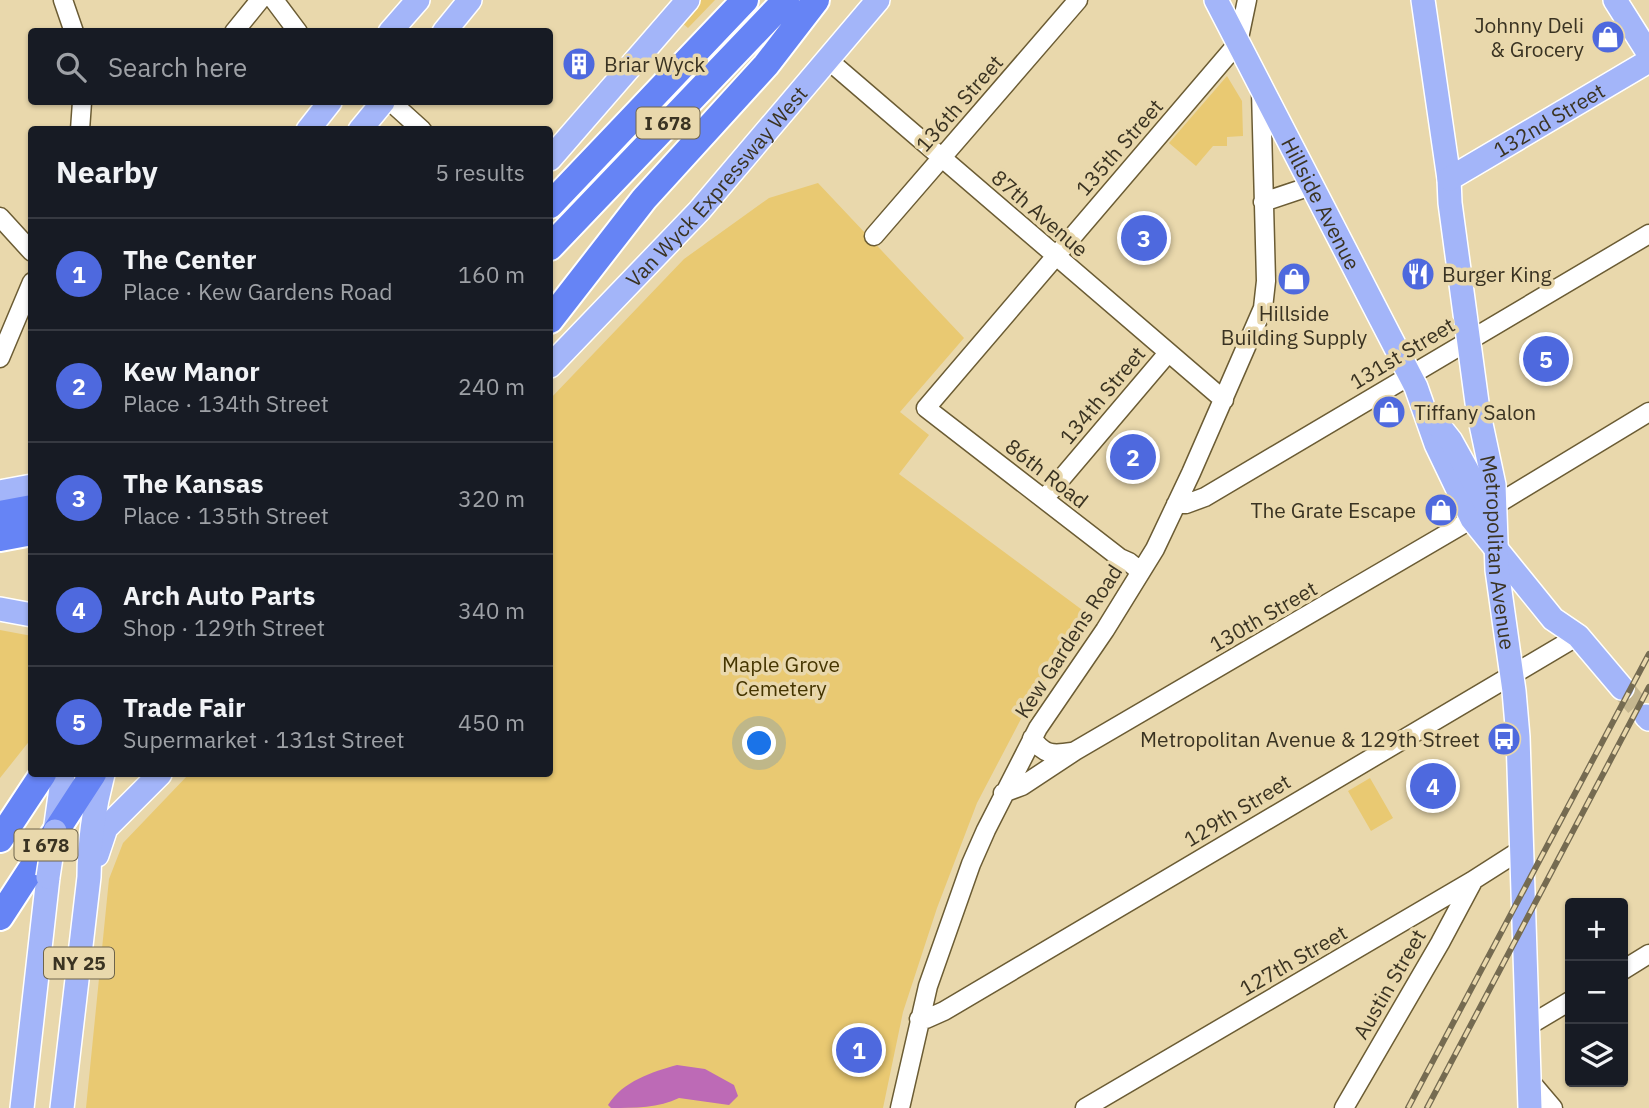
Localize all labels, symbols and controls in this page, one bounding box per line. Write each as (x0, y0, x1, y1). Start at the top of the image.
place label: Johnny Deli & Grocery (1474, 11, 1585, 63)
shop icon: Johnny Deli & Grocery (1589, 18, 1627, 56)
search box (28, 28, 553, 105)
building icon: Briar Wyck (560, 45, 598, 83)
icon: search (52, 48, 90, 86)
street label: 136th Street (909, 49, 1009, 157)
text: Search here (108, 50, 247, 84)
place label: Briar Wyck (604, 50, 705, 78)
street label: 132nd Street (1488, 76, 1610, 164)
street label: Van Wyck Expressway West (619, 80, 813, 293)
street label: 135th Street (1069, 93, 1169, 201)
road number: I 678 (636, 108, 700, 139)
street label: Hillside Avenue (1275, 132, 1367, 275)
text: Nearby (56, 152, 158, 191)
text: 5 results (435, 157, 525, 187)
street label: 87th Avenue (986, 163, 1094, 263)
pin: 3 (1121, 212, 1167, 264)
text: The Center (123, 242, 256, 276)
restaurant icon: Burger King (1399, 255, 1437, 293)
text: 1 (72, 259, 86, 289)
text: 160 m (458, 259, 525, 289)
shop icon: Hillside Building Supply (1275, 260, 1313, 298)
place label: Burger King (1442, 260, 1552, 288)
text: Place · Kew Gardens Road (123, 276, 393, 306)
place label: Hillside Building Supply (1221, 299, 1368, 351)
street label: 131st Street (1344, 311, 1460, 395)
pin: 5 (1523, 333, 1569, 385)
street label: 134th Street (1053, 340, 1151, 450)
text: Kew Manor (123, 354, 260, 388)
text: 2 (72, 371, 86, 401)
text: 240 m (458, 371, 525, 401)
text: Place · 134th Street (123, 388, 329, 418)
shop icon: Tiffany Salon (1370, 393, 1408, 431)
place label: Tiffany Salon (1414, 398, 1536, 426)
pin: 2 (1110, 431, 1156, 483)
street label: 86th Road (1000, 432, 1094, 514)
street label: Metropolitan Avenue (1474, 452, 1522, 652)
text: The Kansas (123, 466, 264, 500)
text: 3 (72, 483, 86, 513)
text: 320 m (458, 483, 525, 513)
shop icon: The Grate Escape (1422, 491, 1460, 529)
place label: The Grate Escape (1250, 496, 1416, 524)
text: Place · 135th Street (123, 500, 329, 530)
street label: Kew Gardens Road (1008, 559, 1128, 723)
street label: 130th Street (1204, 574, 1322, 658)
text: Arch Auto Parts (123, 578, 315, 612)
text: 4 (72, 595, 86, 625)
text: 340 m (458, 595, 525, 625)
text: Shop · 129th Street (123, 612, 325, 642)
park label: Maple Grove Cemetery (722, 650, 840, 702)
text: Trade Fair (123, 690, 245, 724)
text: 5 (72, 707, 86, 737)
text: 450 m (458, 707, 525, 737)
bus stop icon: Metropolitan Avenue & 129th Street (1485, 720, 1523, 758)
text: Supermarket · 131st Street (123, 724, 404, 754)
place label: Metropolitan Avenue & 129th Street (1140, 725, 1480, 753)
your location (742, 726, 776, 760)
pin: 4 (1410, 760, 1456, 812)
street label: 129th Street (1179, 767, 1295, 853)
road number: I 678 (14, 830, 78, 860)
map controls (1565, 898, 1628, 1087)
button: + (1565, 898, 1628, 961)
street label: 127th Street (1234, 918, 1352, 1002)
street label: Austin Street (1346, 924, 1432, 1044)
road number: NY 25 (44, 948, 114, 979)
button: − (1565, 961, 1628, 1024)
pin: 1 (836, 1024, 882, 1076)
button: layers (1565, 1024, 1628, 1087)

